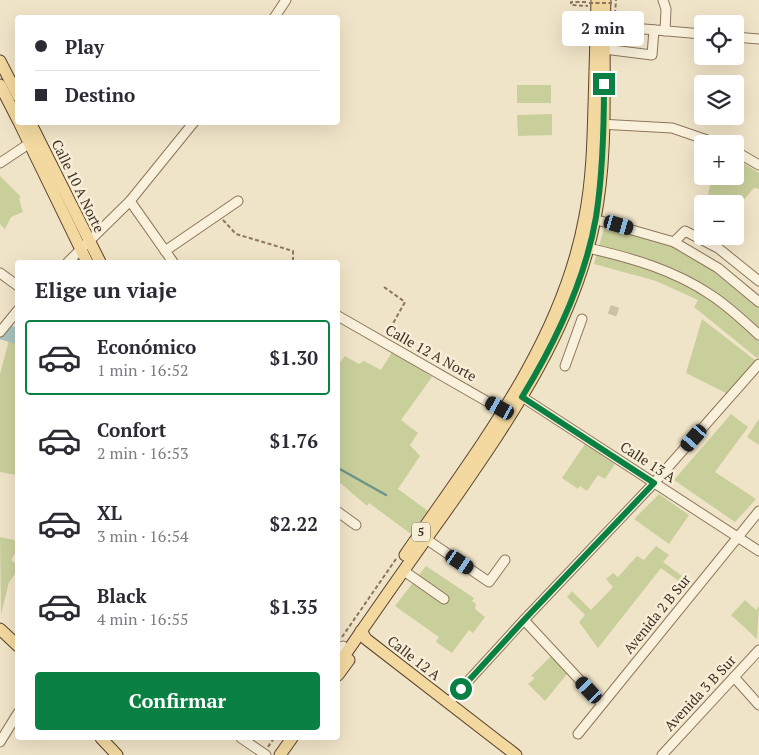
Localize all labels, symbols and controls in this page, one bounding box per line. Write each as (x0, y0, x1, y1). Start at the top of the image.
callout: 2 min (563, 12, 645, 46)
map controls (694, 15, 744, 245)
button: locate (694, 15, 744, 65)
text: 2 min (581, 17, 625, 39)
text: Play (65, 34, 104, 59)
route end (593, 73, 615, 95)
button: layers (694, 75, 744, 125)
text: Destino (65, 82, 135, 107)
button: + (694, 135, 744, 185)
street label: Calle 10 A Norte (48, 136, 109, 235)
button: − (694, 195, 744, 245)
car (602, 214, 635, 236)
text: Elige un viaje (35, 275, 177, 304)
street label: Calle 12 A Norte (382, 320, 480, 385)
text: Económico (97, 334, 196, 359)
icon: car (37, 335, 82, 380)
text: $1.30 (269, 345, 318, 370)
text: 1 min · 16:52 (97, 359, 189, 381)
car (483, 394, 516, 422)
text: Confort (97, 417, 166, 442)
icon: car (37, 418, 82, 463)
car (678, 422, 709, 454)
text: $1.76 (269, 428, 318, 453)
street label: Calle 13 A (617, 437, 680, 487)
text: 2 min · 16:53 (97, 442, 189, 464)
text: XL (97, 500, 122, 525)
icon: car (37, 501, 82, 546)
text: $2.22 (269, 511, 318, 536)
road number: 5 (412, 522, 430, 542)
text: 3 min · 16:54 (97, 525, 189, 547)
car (443, 547, 476, 577)
street label: Avenida 2 B Sur (619, 570, 695, 657)
text: Black (97, 583, 147, 608)
icon: car (37, 584, 82, 629)
text: $1.35 (269, 594, 318, 619)
text: 4 min · 16:55 (97, 608, 189, 630)
street label: Calle 12 A (384, 631, 445, 685)
street label: Avenida 3 B Sur (660, 650, 740, 735)
button: Confirmar (35, 672, 320, 730)
car (573, 674, 604, 706)
route start (450, 678, 472, 700)

